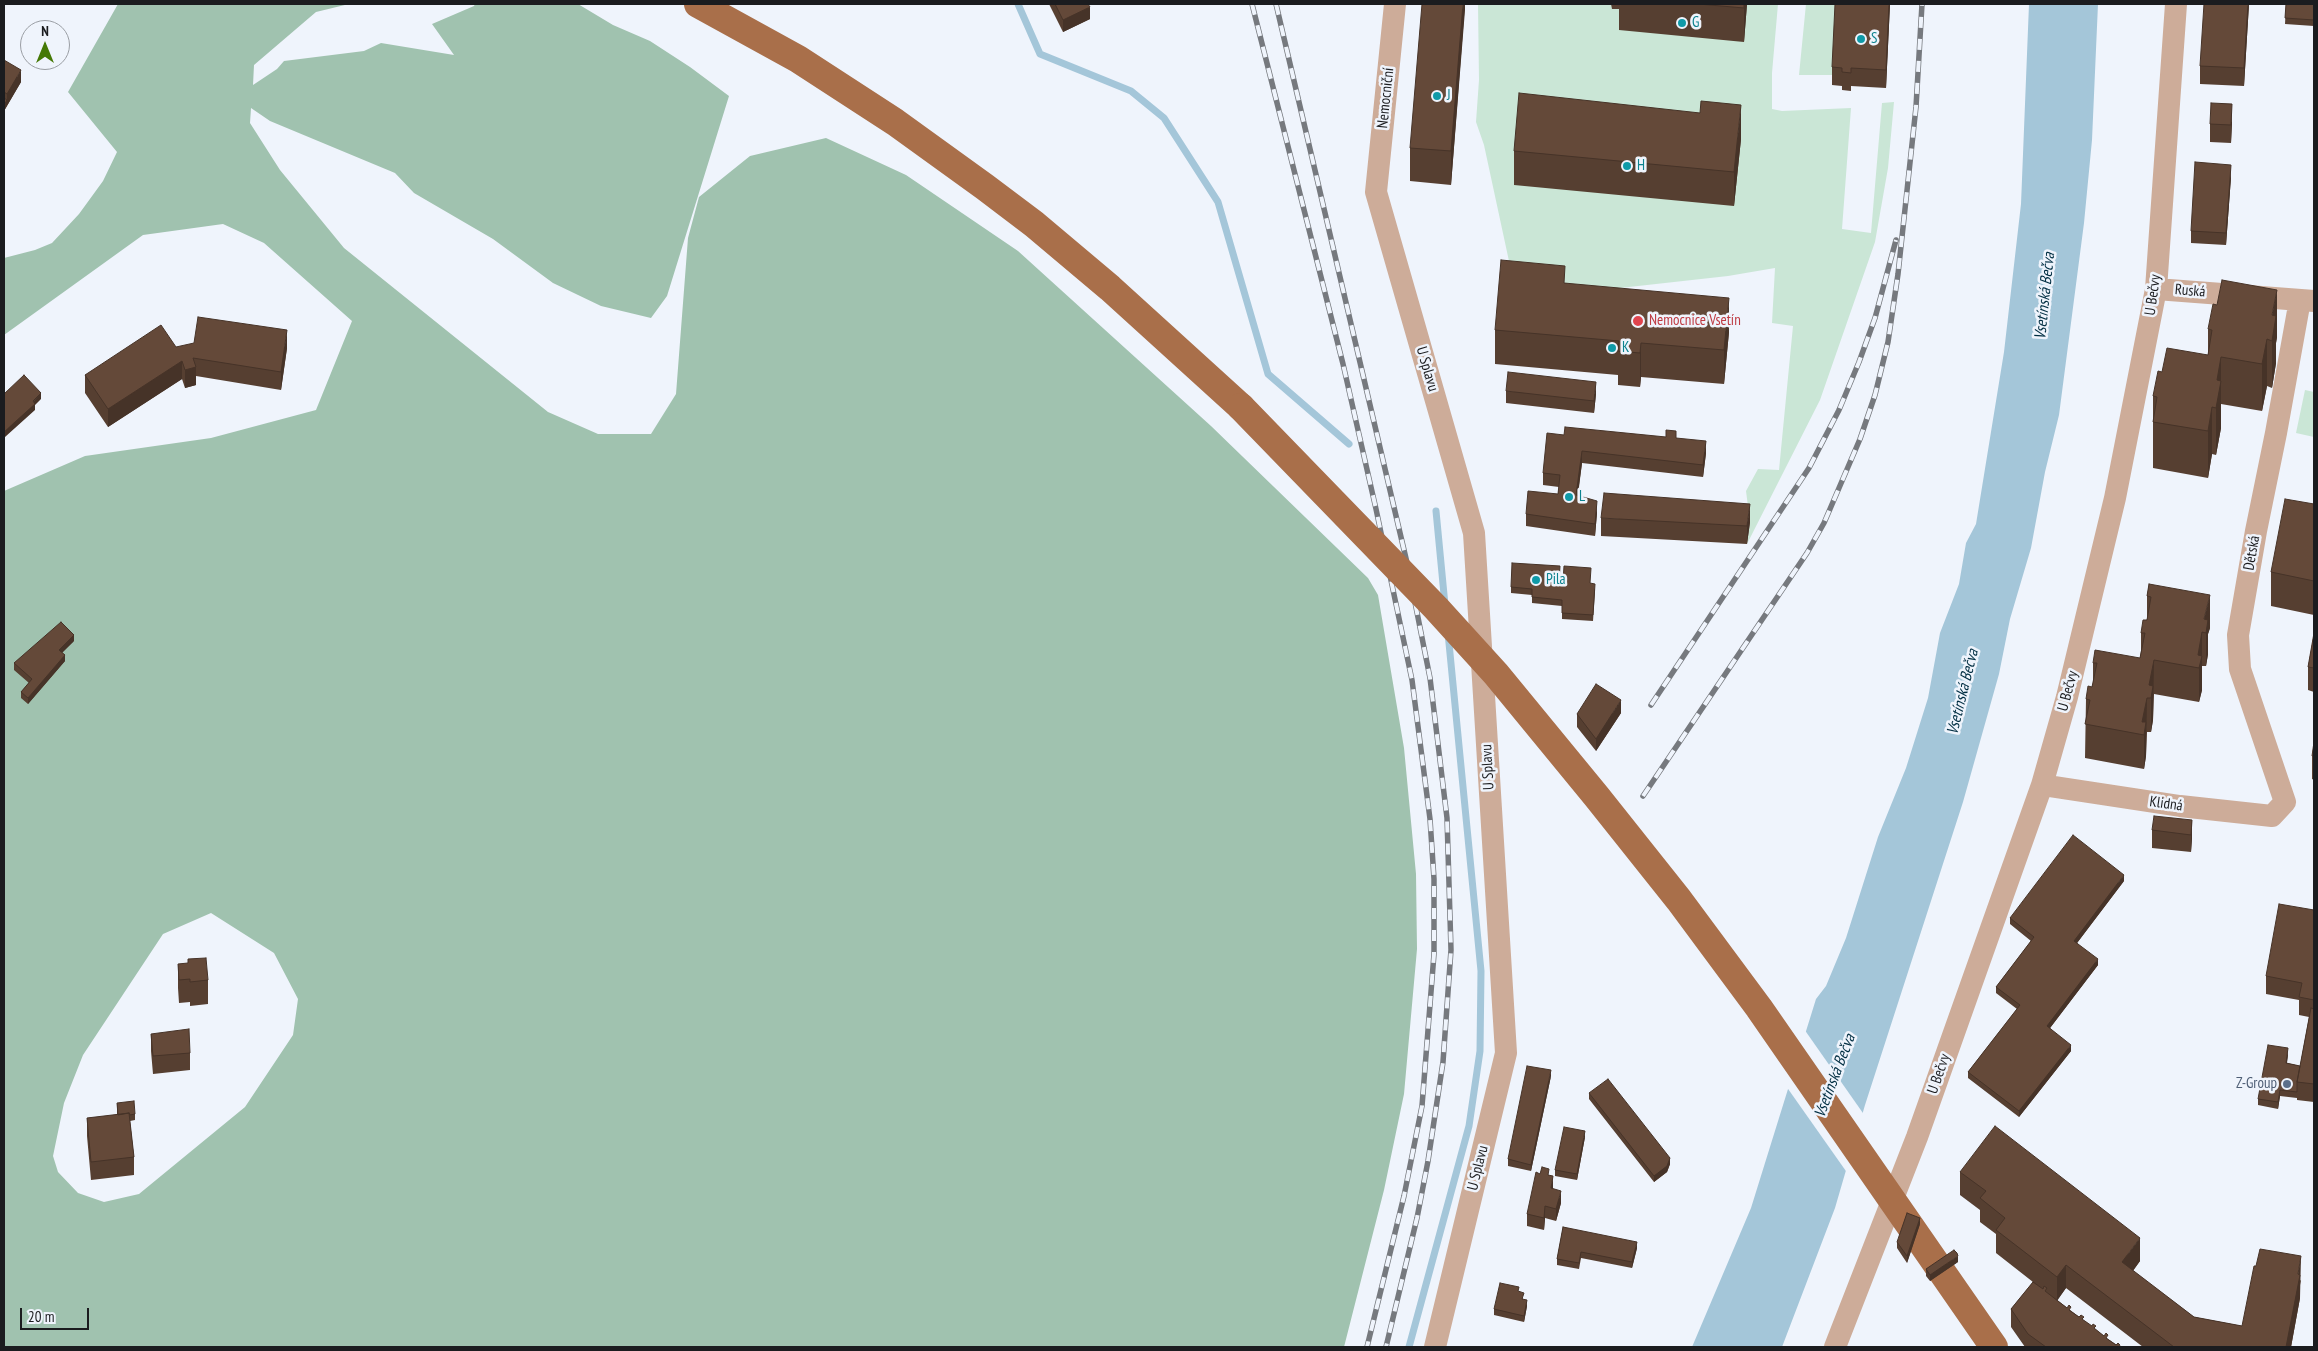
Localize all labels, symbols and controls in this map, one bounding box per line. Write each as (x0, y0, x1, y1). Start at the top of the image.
place label: G (1692, 14, 1699, 32)
marker: G (1676, 17, 1688, 29)
north arrow (20, 20, 70, 70)
text: N (41, 22, 49, 40)
place label: S (1871, 30, 1877, 48)
marker: S (1855, 33, 1867, 45)
street label: Nemocniční (1374, 67, 1398, 129)
place label: J (1447, 87, 1451, 105)
marker: J (1431, 90, 1443, 102)
place label: H (1637, 157, 1645, 175)
marker: H (1621, 160, 1633, 172)
water label: Vsetínská Bečva (2031, 252, 2059, 340)
street label: U Bečvy (2141, 273, 2165, 317)
street label: Ruská (2174, 281, 2206, 301)
place label: Nemocnice Vsetín (1649, 312, 1741, 330)
marker: Nemocnice Vsetín (1631, 314, 1645, 328)
place label: K (1622, 339, 1629, 357)
marker: K (1606, 342, 1618, 354)
street label: U Splavu (1412, 345, 1442, 393)
place label: L (1579, 488, 1585, 506)
marker: L (1563, 491, 1575, 503)
street label: Dětská (2240, 534, 2264, 572)
place label: Pila (1546, 571, 1566, 589)
marker: Pila (1530, 574, 1542, 586)
water label: Vsetínská Bečva (1943, 647, 1983, 737)
street label: U Bečvy (2054, 669, 2082, 713)
street label: U Splavu (1478, 744, 1498, 790)
street label: Klidná (2148, 793, 2184, 815)
water label: Vsetínská Bečva (1810, 1032, 1860, 1120)
street label: U Bečvy (1924, 1052, 1954, 1096)
place label: Z-Group (2236, 1075, 2277, 1093)
marker: Z-Group (2281, 1078, 2293, 1090)
street label: U Splavu (1464, 1144, 1492, 1192)
scale bar (22, 1298, 91, 1330)
text: 20 m (28, 1307, 54, 1326)

